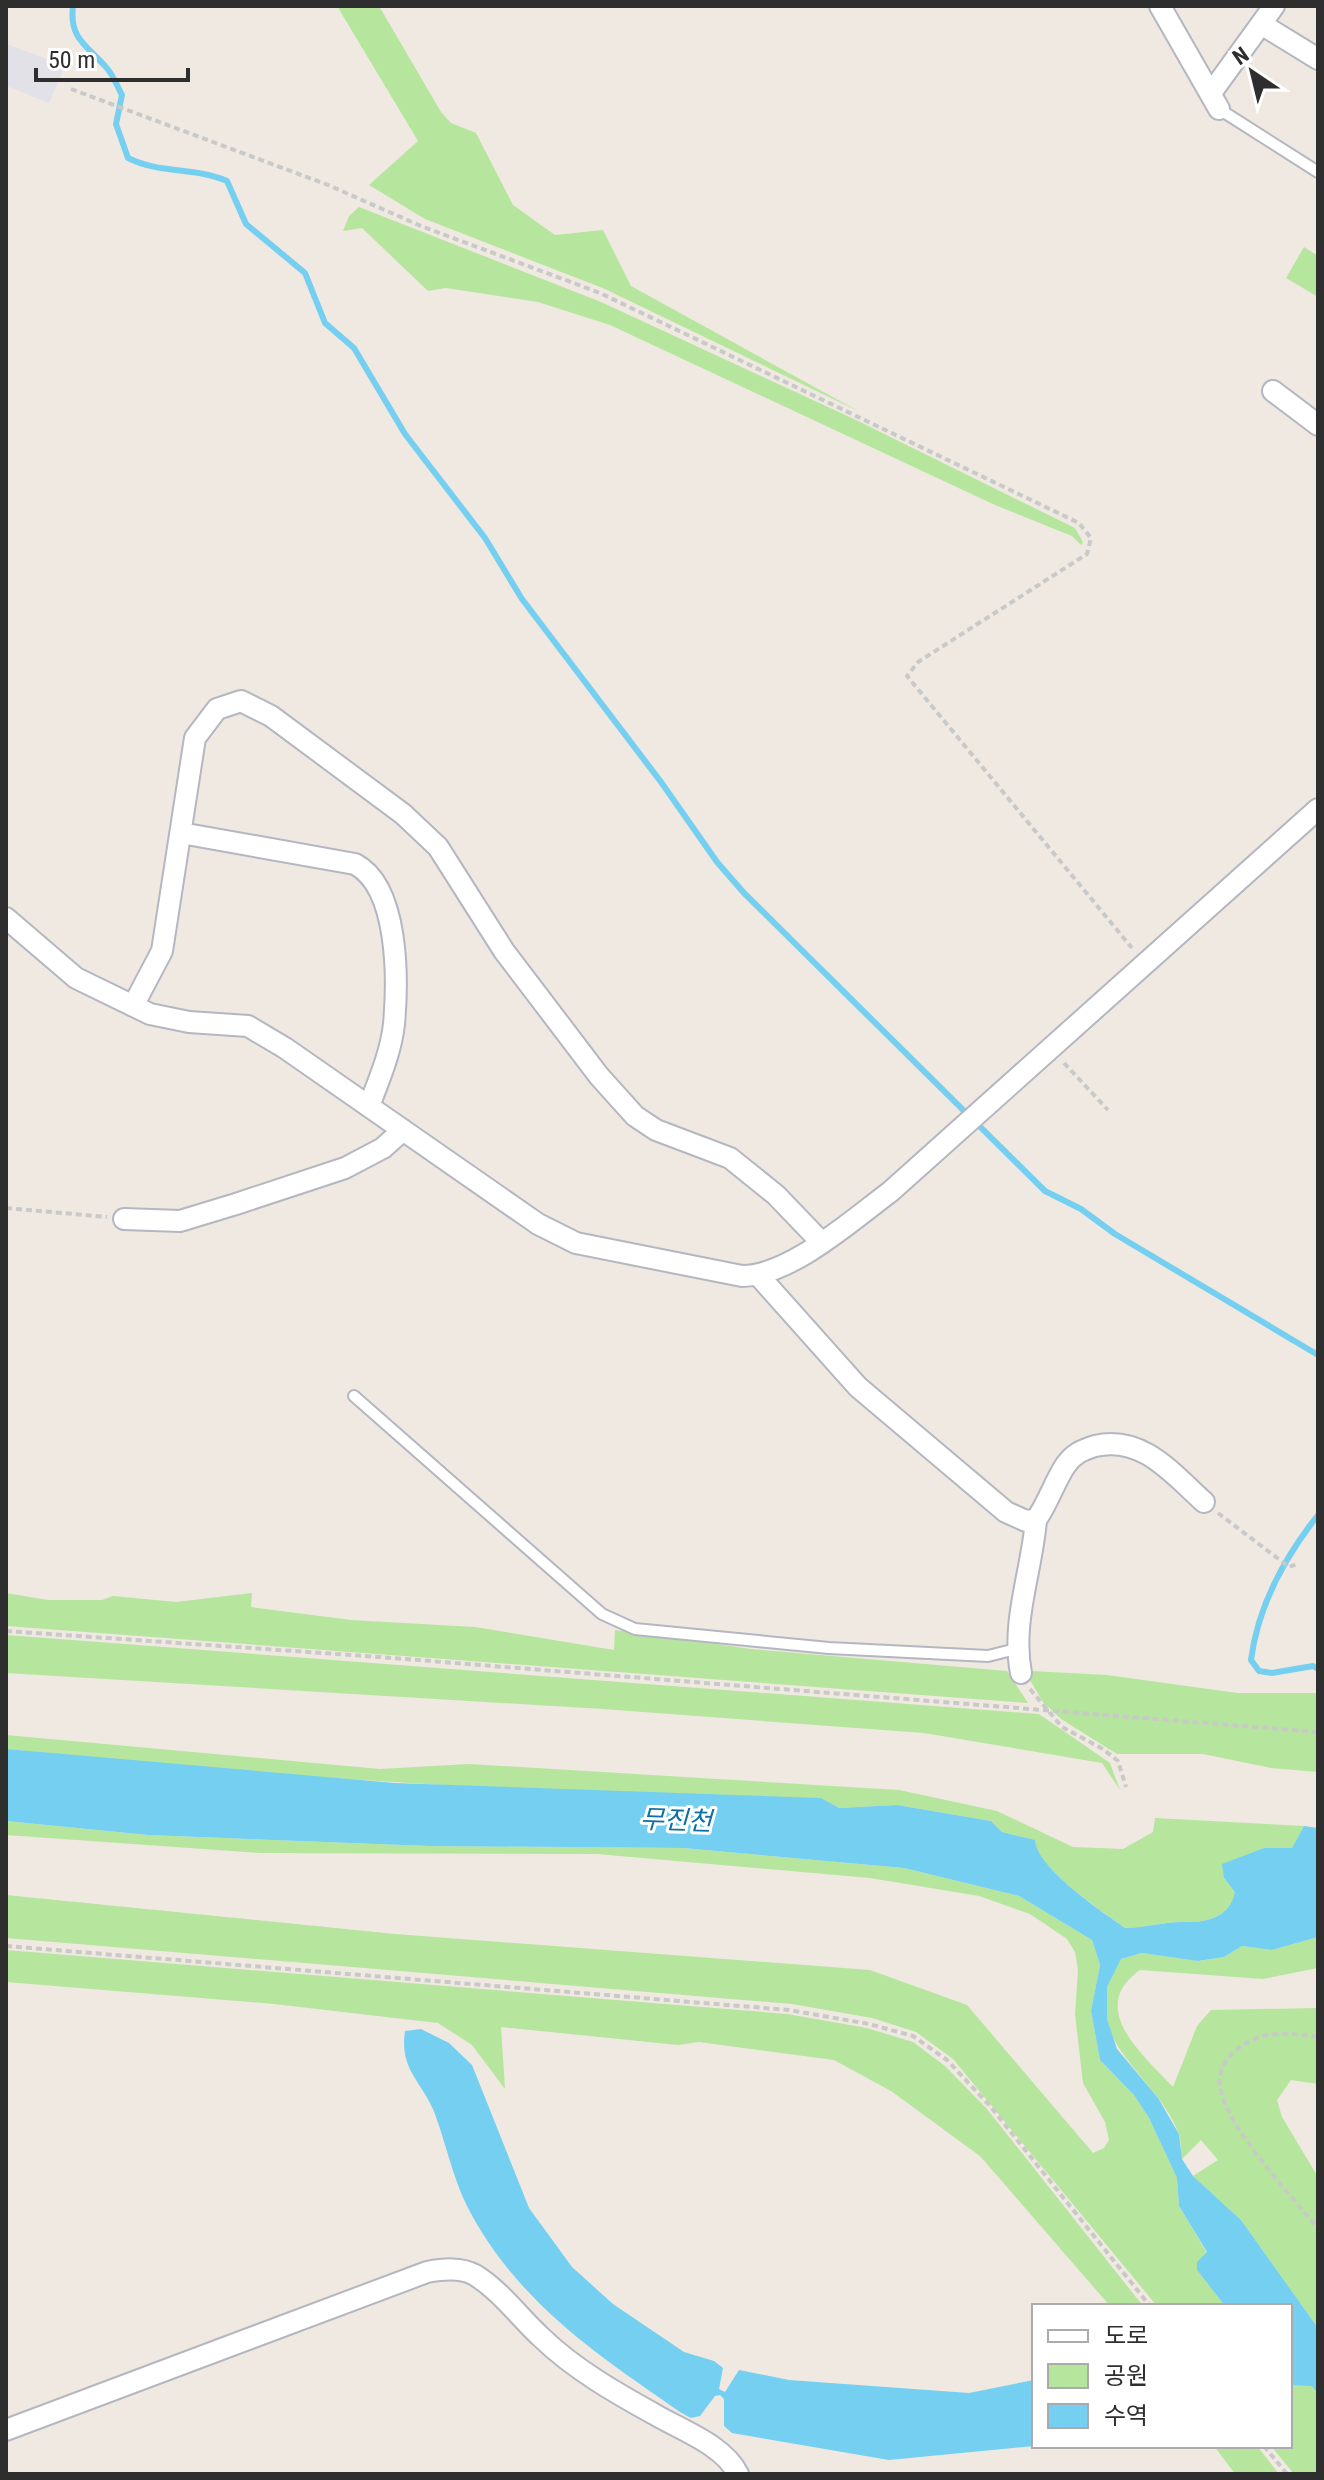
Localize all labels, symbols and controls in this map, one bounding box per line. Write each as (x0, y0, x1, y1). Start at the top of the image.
scale bar (36, 32, 188, 82)
north arrow (1212, 32, 1292, 112)
text: N (1228, 42, 1254, 70)
text: 50 m (48, 46, 95, 74)
water label: 무진천 (640, 1804, 715, 1836)
legend (1032, 2304, 1292, 2448)
text: 도로 (1104, 2322, 1148, 2350)
text: 공원 (1104, 2362, 1148, 2390)
text: 수역 (1104, 2402, 1148, 2430)

